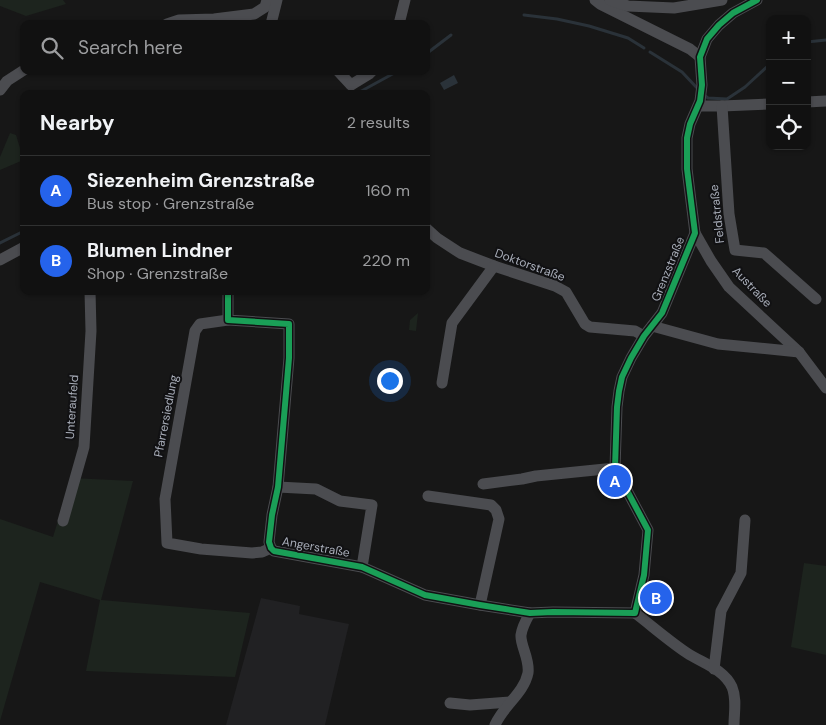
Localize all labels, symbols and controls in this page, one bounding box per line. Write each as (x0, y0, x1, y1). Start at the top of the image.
map controls (766, 15, 811, 150)
button: + (766, 15, 811, 60)
search box (20, 20, 430, 75)
icon: search (38, 34, 66, 62)
text: Search here (78, 35, 183, 60)
button: − (766, 60, 811, 105)
button: locate (766, 105, 811, 150)
text: Nearby (40, 109, 114, 137)
text: 2 results (347, 112, 410, 133)
text: Siezenheim Grenzstraße (87, 168, 315, 193)
text: A (50, 180, 62, 201)
text: 160 m (366, 180, 410, 201)
street label: Feldstraße (706, 184, 728, 244)
text: Bus stop · Grenzstraße (87, 193, 254, 214)
street label: Grenzstraße (648, 234, 688, 304)
text: Blumen Lindner (87, 238, 232, 263)
street label: Doktorstraße (493, 245, 567, 285)
text: B (51, 250, 61, 271)
text: 220 m (362, 250, 410, 271)
text: Shop · Grenzstraße (87, 263, 228, 284)
street label: Austraße (729, 263, 775, 311)
your location (377, 368, 403, 394)
street label: Pfarrersiedlung (150, 373, 182, 459)
street label: Unteraufeld (62, 374, 82, 440)
pin: A (599, 462, 631, 500)
street label: Angerstraße (281, 533, 351, 561)
pin: B (640, 579, 672, 617)

